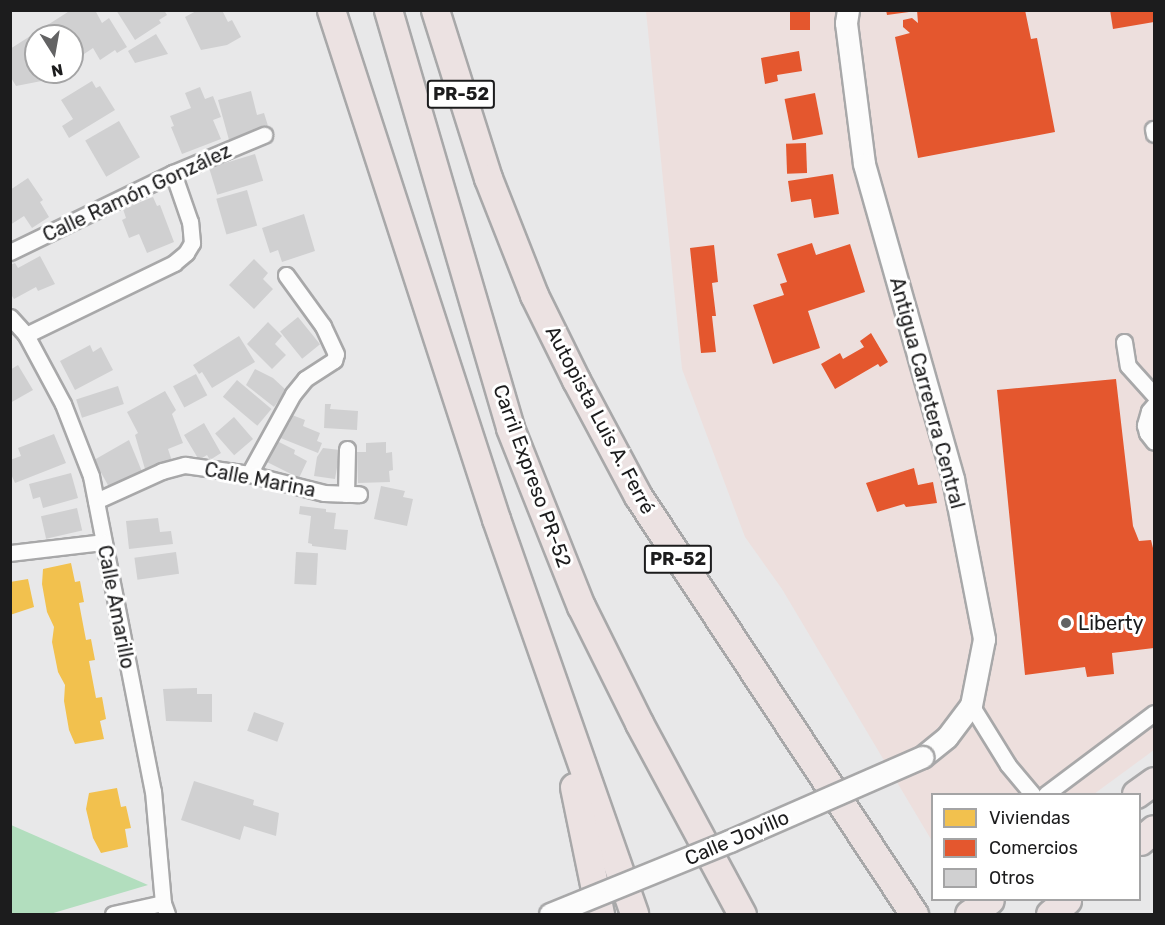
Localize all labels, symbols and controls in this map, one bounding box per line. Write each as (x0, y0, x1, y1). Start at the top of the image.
north arrow (24, 24, 84, 84)
text: N (50, 60, 65, 81)
road number: PR-52 (426, 79, 496, 109)
street label: Calle Ramón González (39, 139, 235, 247)
street label: Antigua Carretera Central (885, 275, 969, 511)
street label: Autopista Luis A. Ferré (540, 321, 660, 519)
street label: Carril Expreso PR-52 (488, 381, 576, 571)
street label: Calle Marina (202, 457, 318, 503)
street label: Calle Amarillo (92, 543, 140, 671)
road number: PR-52 (644, 544, 712, 574)
place label: Liberty (1078, 611, 1144, 635)
marker: Liberty (1059, 616, 1073, 630)
legend (931, 793, 1141, 901)
street label: Calle Jovillo (681, 805, 793, 871)
text: Viviendas (989, 807, 1070, 829)
text: Comercios (989, 837, 1078, 859)
text: Otros (989, 867, 1034, 889)

